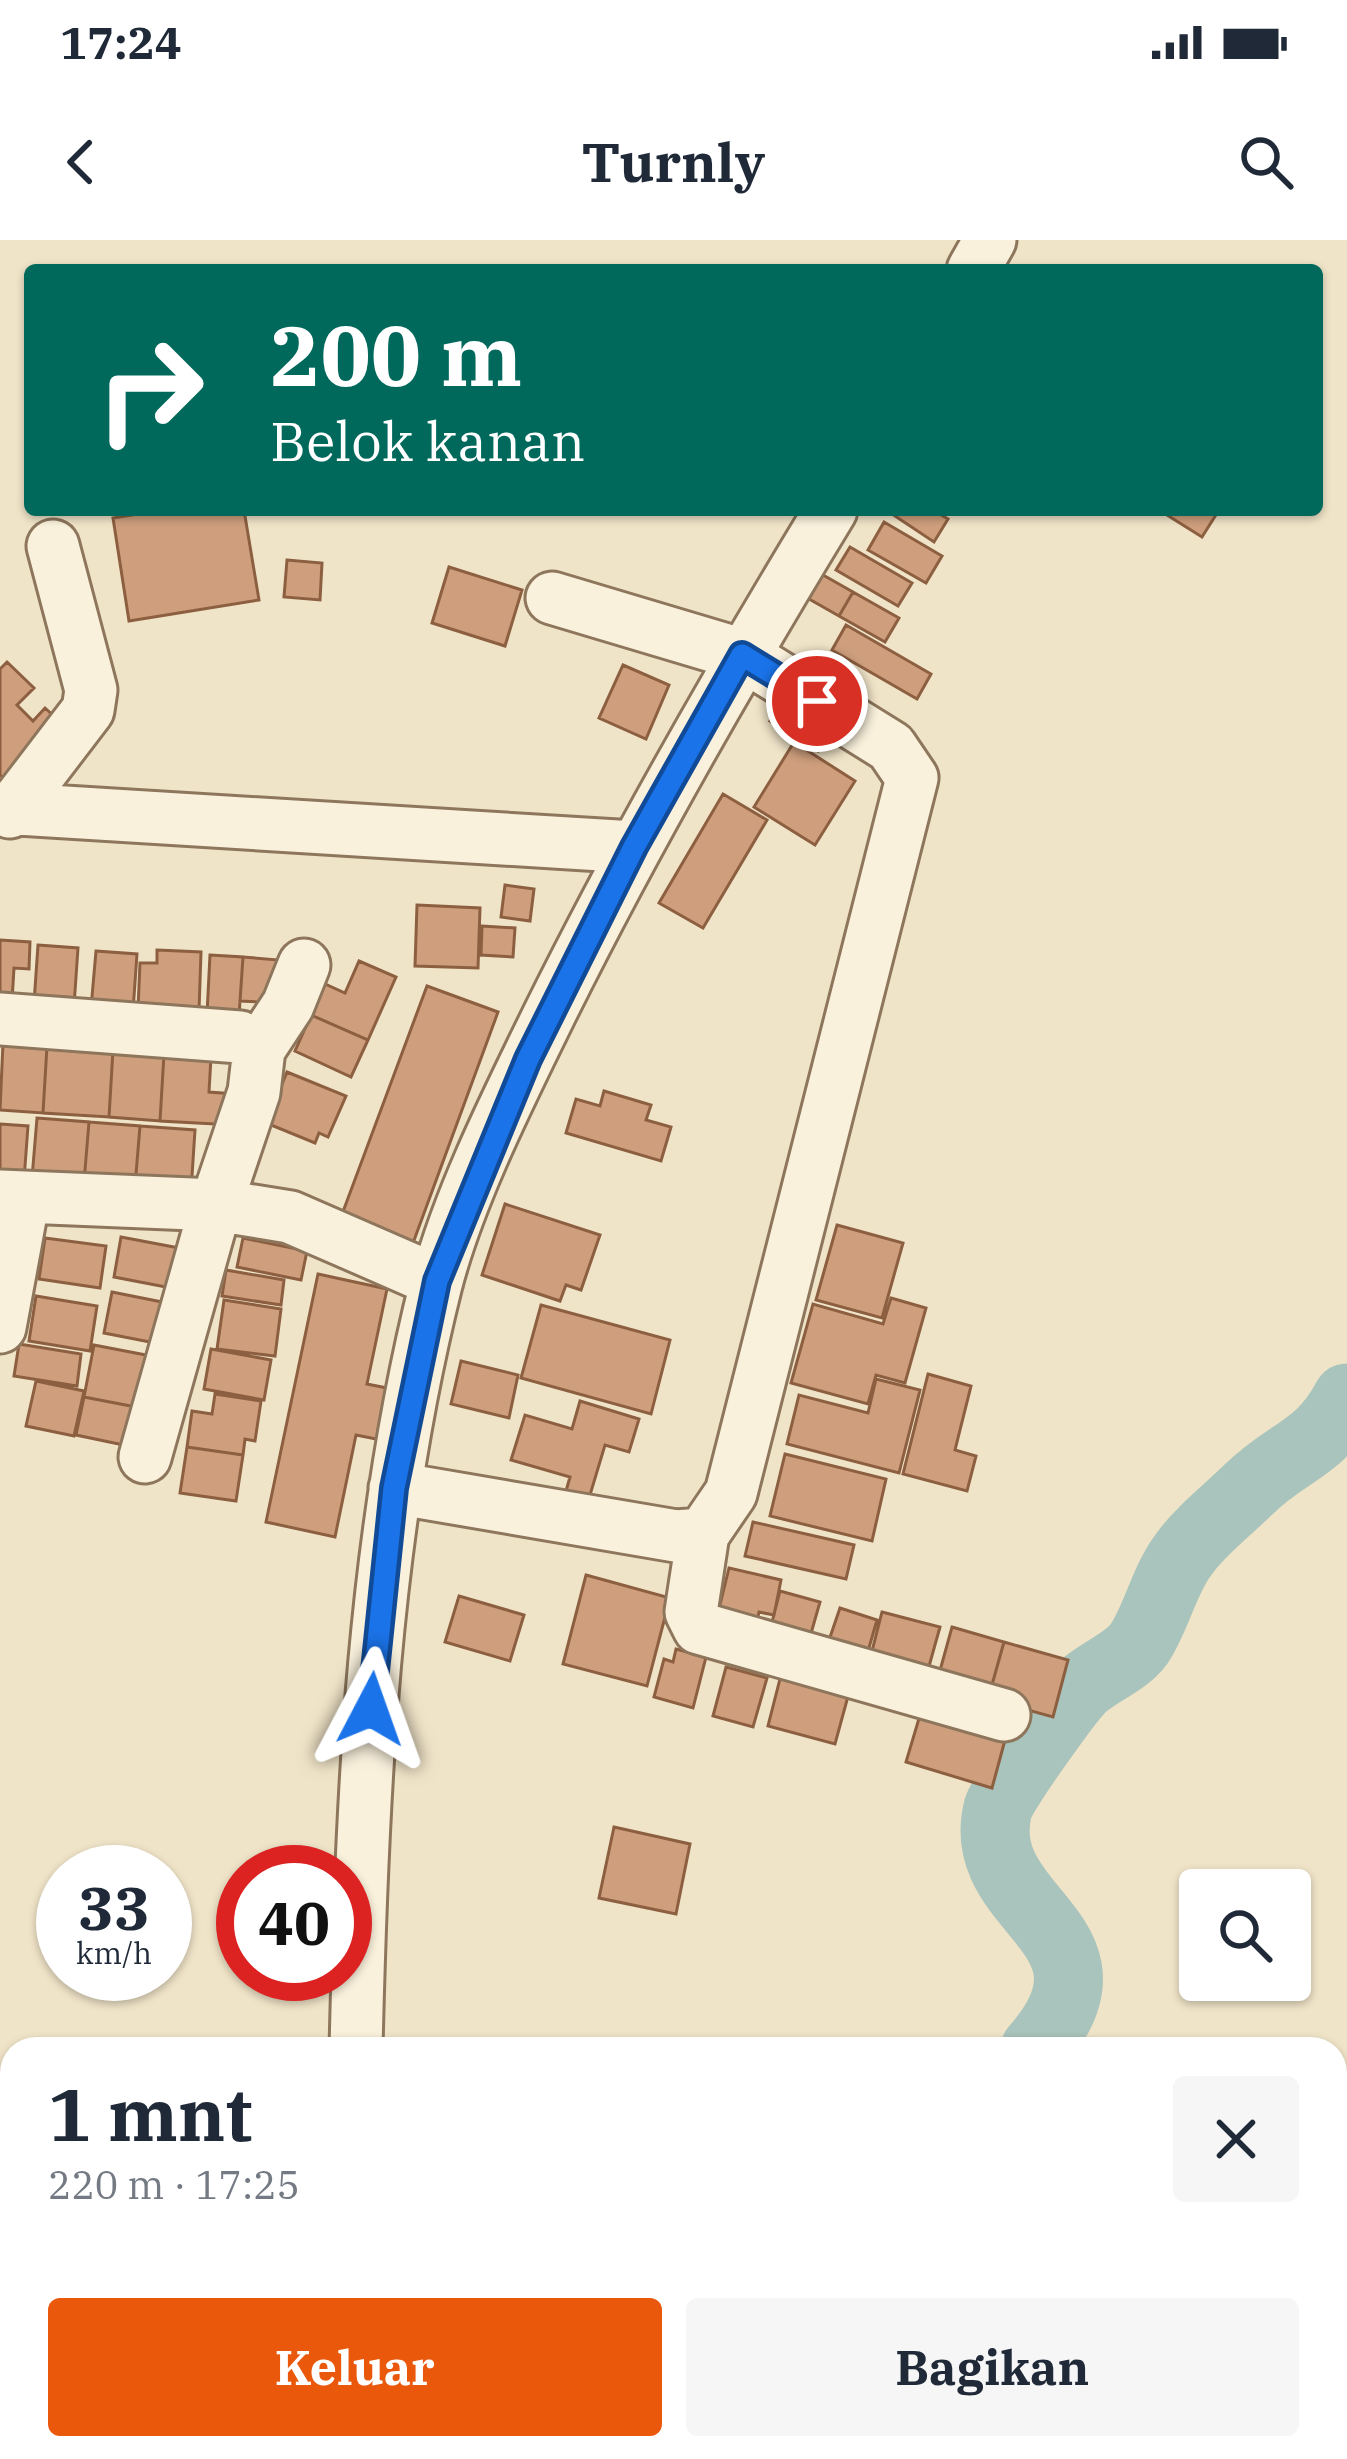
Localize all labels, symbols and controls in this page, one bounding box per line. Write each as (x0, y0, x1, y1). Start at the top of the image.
text: 17:24 (60, 13, 182, 71)
text: Turnly (582, 127, 765, 197)
icon: back (48, 129, 114, 195)
icon: search (1233, 129, 1299, 195)
text: 200 m (270, 300, 522, 409)
icon: right (72, 312, 228, 468)
text: Belok kanan (270, 406, 585, 476)
pin (766, 650, 868, 752)
icon: arrive (784, 668, 850, 734)
position arrow (308, 1646, 434, 1772)
speed limit sign: 40 (216, 1845, 372, 2001)
text: 33 (78, 1868, 150, 1947)
map controls (1179, 1869, 1311, 2001)
button: search (1179, 1869, 1311, 2001)
text: km/h (76, 1933, 152, 1972)
text: 1 mnt (48, 2067, 252, 2161)
button: close (1173, 2076, 1299, 2202)
text: 220 m · 17:25 (48, 2159, 300, 2210)
button: Keluar (48, 2298, 662, 2436)
button: Bagikan (686, 2298, 1299, 2436)

